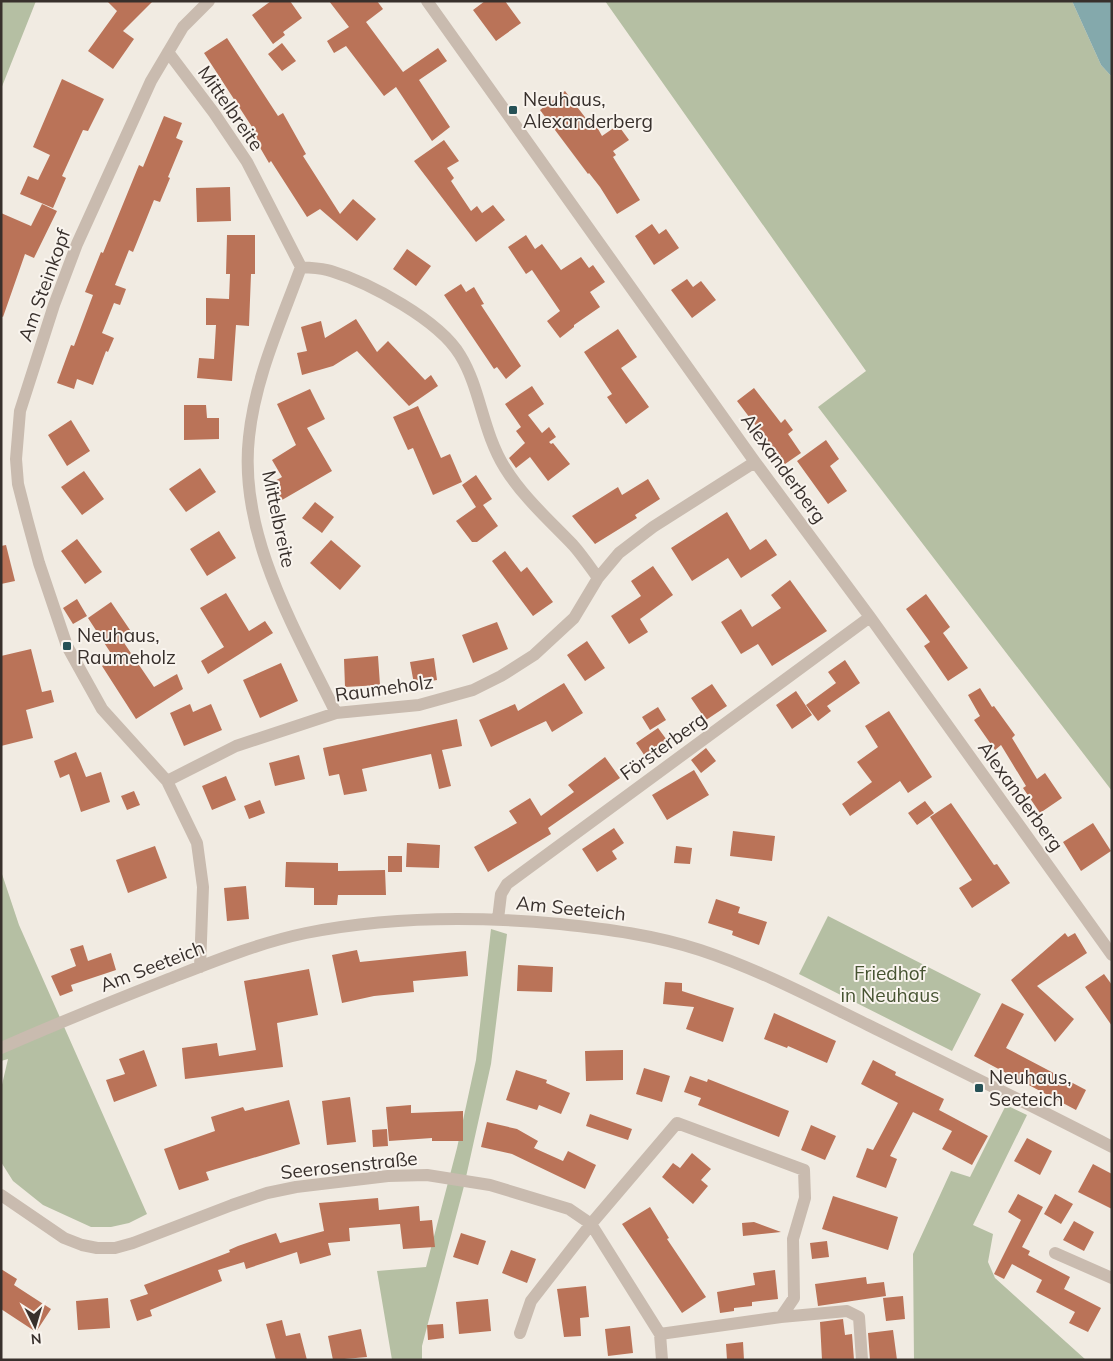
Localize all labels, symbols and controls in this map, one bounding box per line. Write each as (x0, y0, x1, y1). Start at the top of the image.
street label: Mittelbreite (193, 61, 269, 155)
place label: Neuhaus, Alexanderberg (523, 87, 653, 133)
marker: Neuhaus, Alexanderberg (507, 104, 519, 116)
street label: Am Steinkopf (13, 225, 76, 345)
street label: Alexanderberg (736, 408, 832, 528)
street label: Mittelbreite (257, 468, 301, 570)
place label: Neuhaus, Raumeholz (77, 623, 176, 669)
marker: Neuhaus, Raumeholz (61, 640, 73, 652)
street label: Raumeholz (333, 669, 435, 707)
street label: Försterberg (615, 707, 711, 785)
street label: Alexanderberg (973, 736, 1069, 856)
street label: Am Seeteich (515, 890, 627, 926)
street label: Am Seeteich (96, 935, 208, 997)
park label: Friedhof in Neuhaus (840, 961, 940, 1007)
place label: Neuhaus, Seeteich (989, 1065, 1072, 1111)
marker: Neuhaus, Seeteich (973, 1082, 985, 1094)
street label: Seerosenstraße (279, 1146, 419, 1184)
north arrow (10, 1301, 60, 1351)
text: N (30, 1330, 42, 1348)

